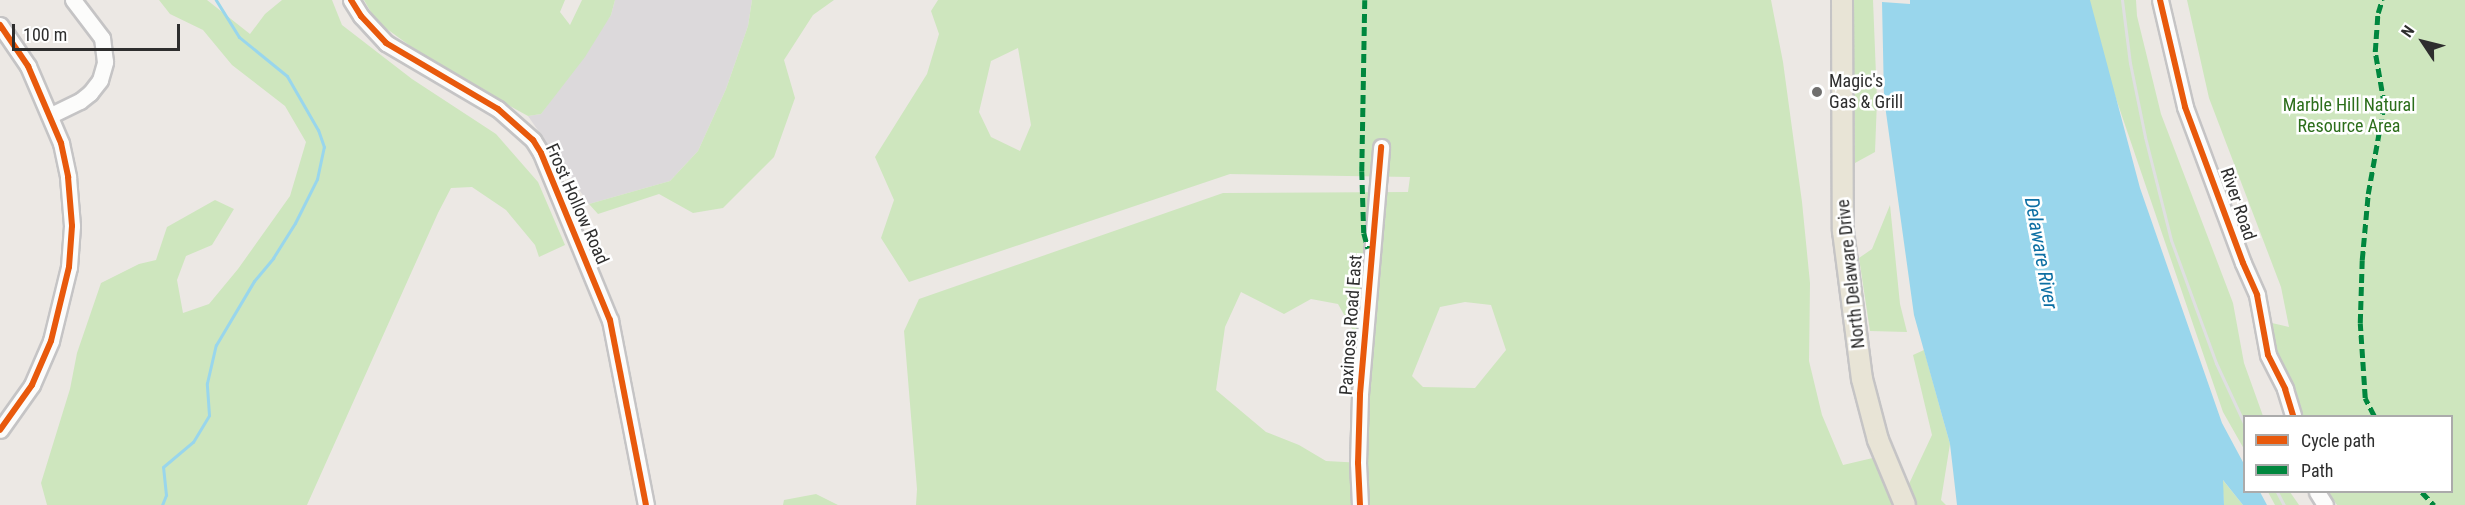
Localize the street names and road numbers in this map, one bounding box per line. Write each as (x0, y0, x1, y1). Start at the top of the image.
street label: Frost Hollow Road (541, 140, 613, 268)
street label: River Road (2216, 165, 2260, 243)
street label: North Delaware Drive (1832, 198, 1870, 350)
street label: Paxinosa Road East (1335, 254, 1367, 396)

